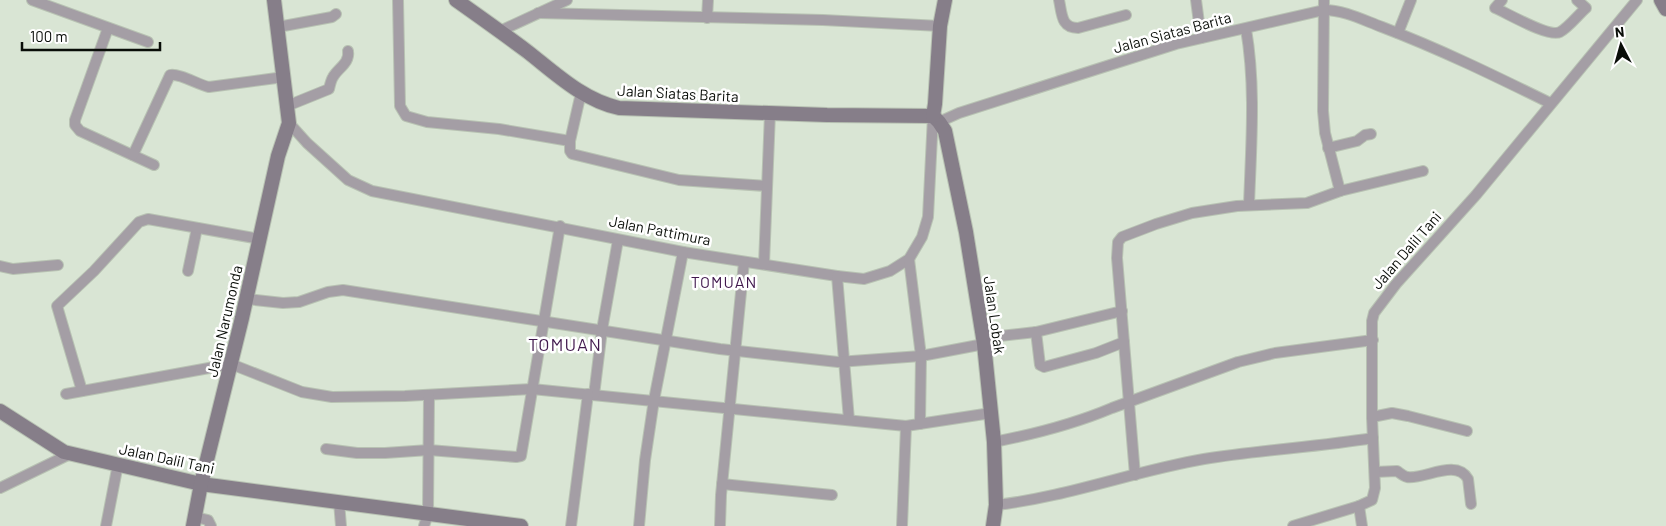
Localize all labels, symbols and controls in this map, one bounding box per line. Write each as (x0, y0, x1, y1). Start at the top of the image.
street label: Jalan Siatas Barita (1111, 8, 1233, 56)
scale bar (22, 20, 160, 52)
north arrow (1596, 20, 1646, 70)
text: N (1614, 23, 1625, 41)
text: 100 m (30, 27, 68, 45)
street label: Jalan Siatas Barita (617, 81, 739, 105)
street label: Jalan Dalil Tani (1367, 207, 1445, 293)
street label: Jalan Pattimura (608, 211, 712, 249)
street label: Jalan Narumonda (202, 263, 246, 379)
district label: TOMUAN (691, 272, 757, 291)
street label: Jalan Lobak (981, 275, 1009, 356)
district label: TOMUAN (528, 333, 602, 355)
street label: Jalan Dalil Tani (118, 439, 216, 477)

